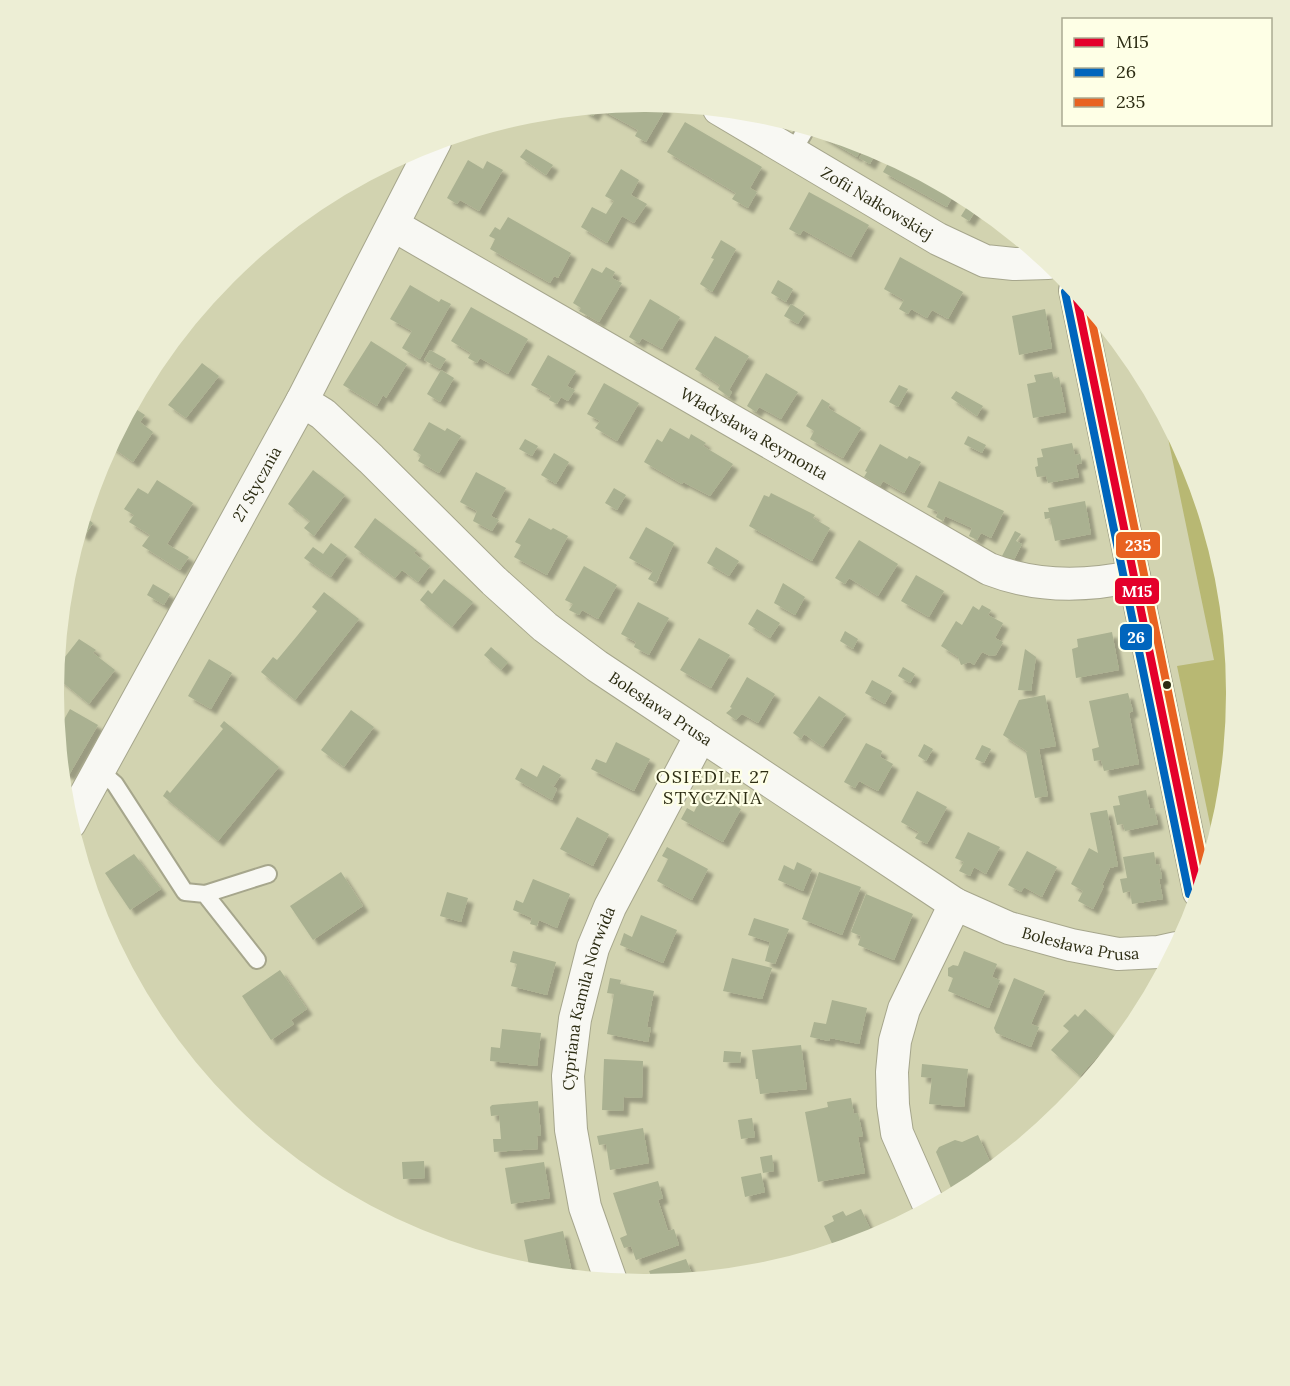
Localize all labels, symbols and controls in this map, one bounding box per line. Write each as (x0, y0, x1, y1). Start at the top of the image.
legend (1062, 18, 1272, 126)
text: M15 (1116, 30, 1149, 53)
text: 26 (1116, 60, 1136, 83)
text: 235 (1116, 90, 1145, 113)
street label: Zofii Nałkowskiej (818, 162, 937, 244)
street label: Władysława Reymonta (677, 383, 832, 484)
street label: 27 Stycznia (228, 443, 285, 525)
line badge: 235 (1115, 531, 1161, 559)
text: 235 (1125, 535, 1151, 555)
line badge: M15 (1114, 577, 1160, 605)
text: M15 (1122, 581, 1153, 601)
line badge: 26 (1119, 623, 1153, 651)
text: 26 (1127, 627, 1145, 647)
street label: Bolesława Prusa (605, 667, 716, 750)
unlabelled marker (1161, 679, 1173, 691)
district label: OSIEDLE 27 STYCZNIA (656, 765, 770, 809)
street label: Cypriana Kamila Norwida (558, 903, 619, 1091)
street label: Bolesława Prusa (1020, 922, 1140, 964)

